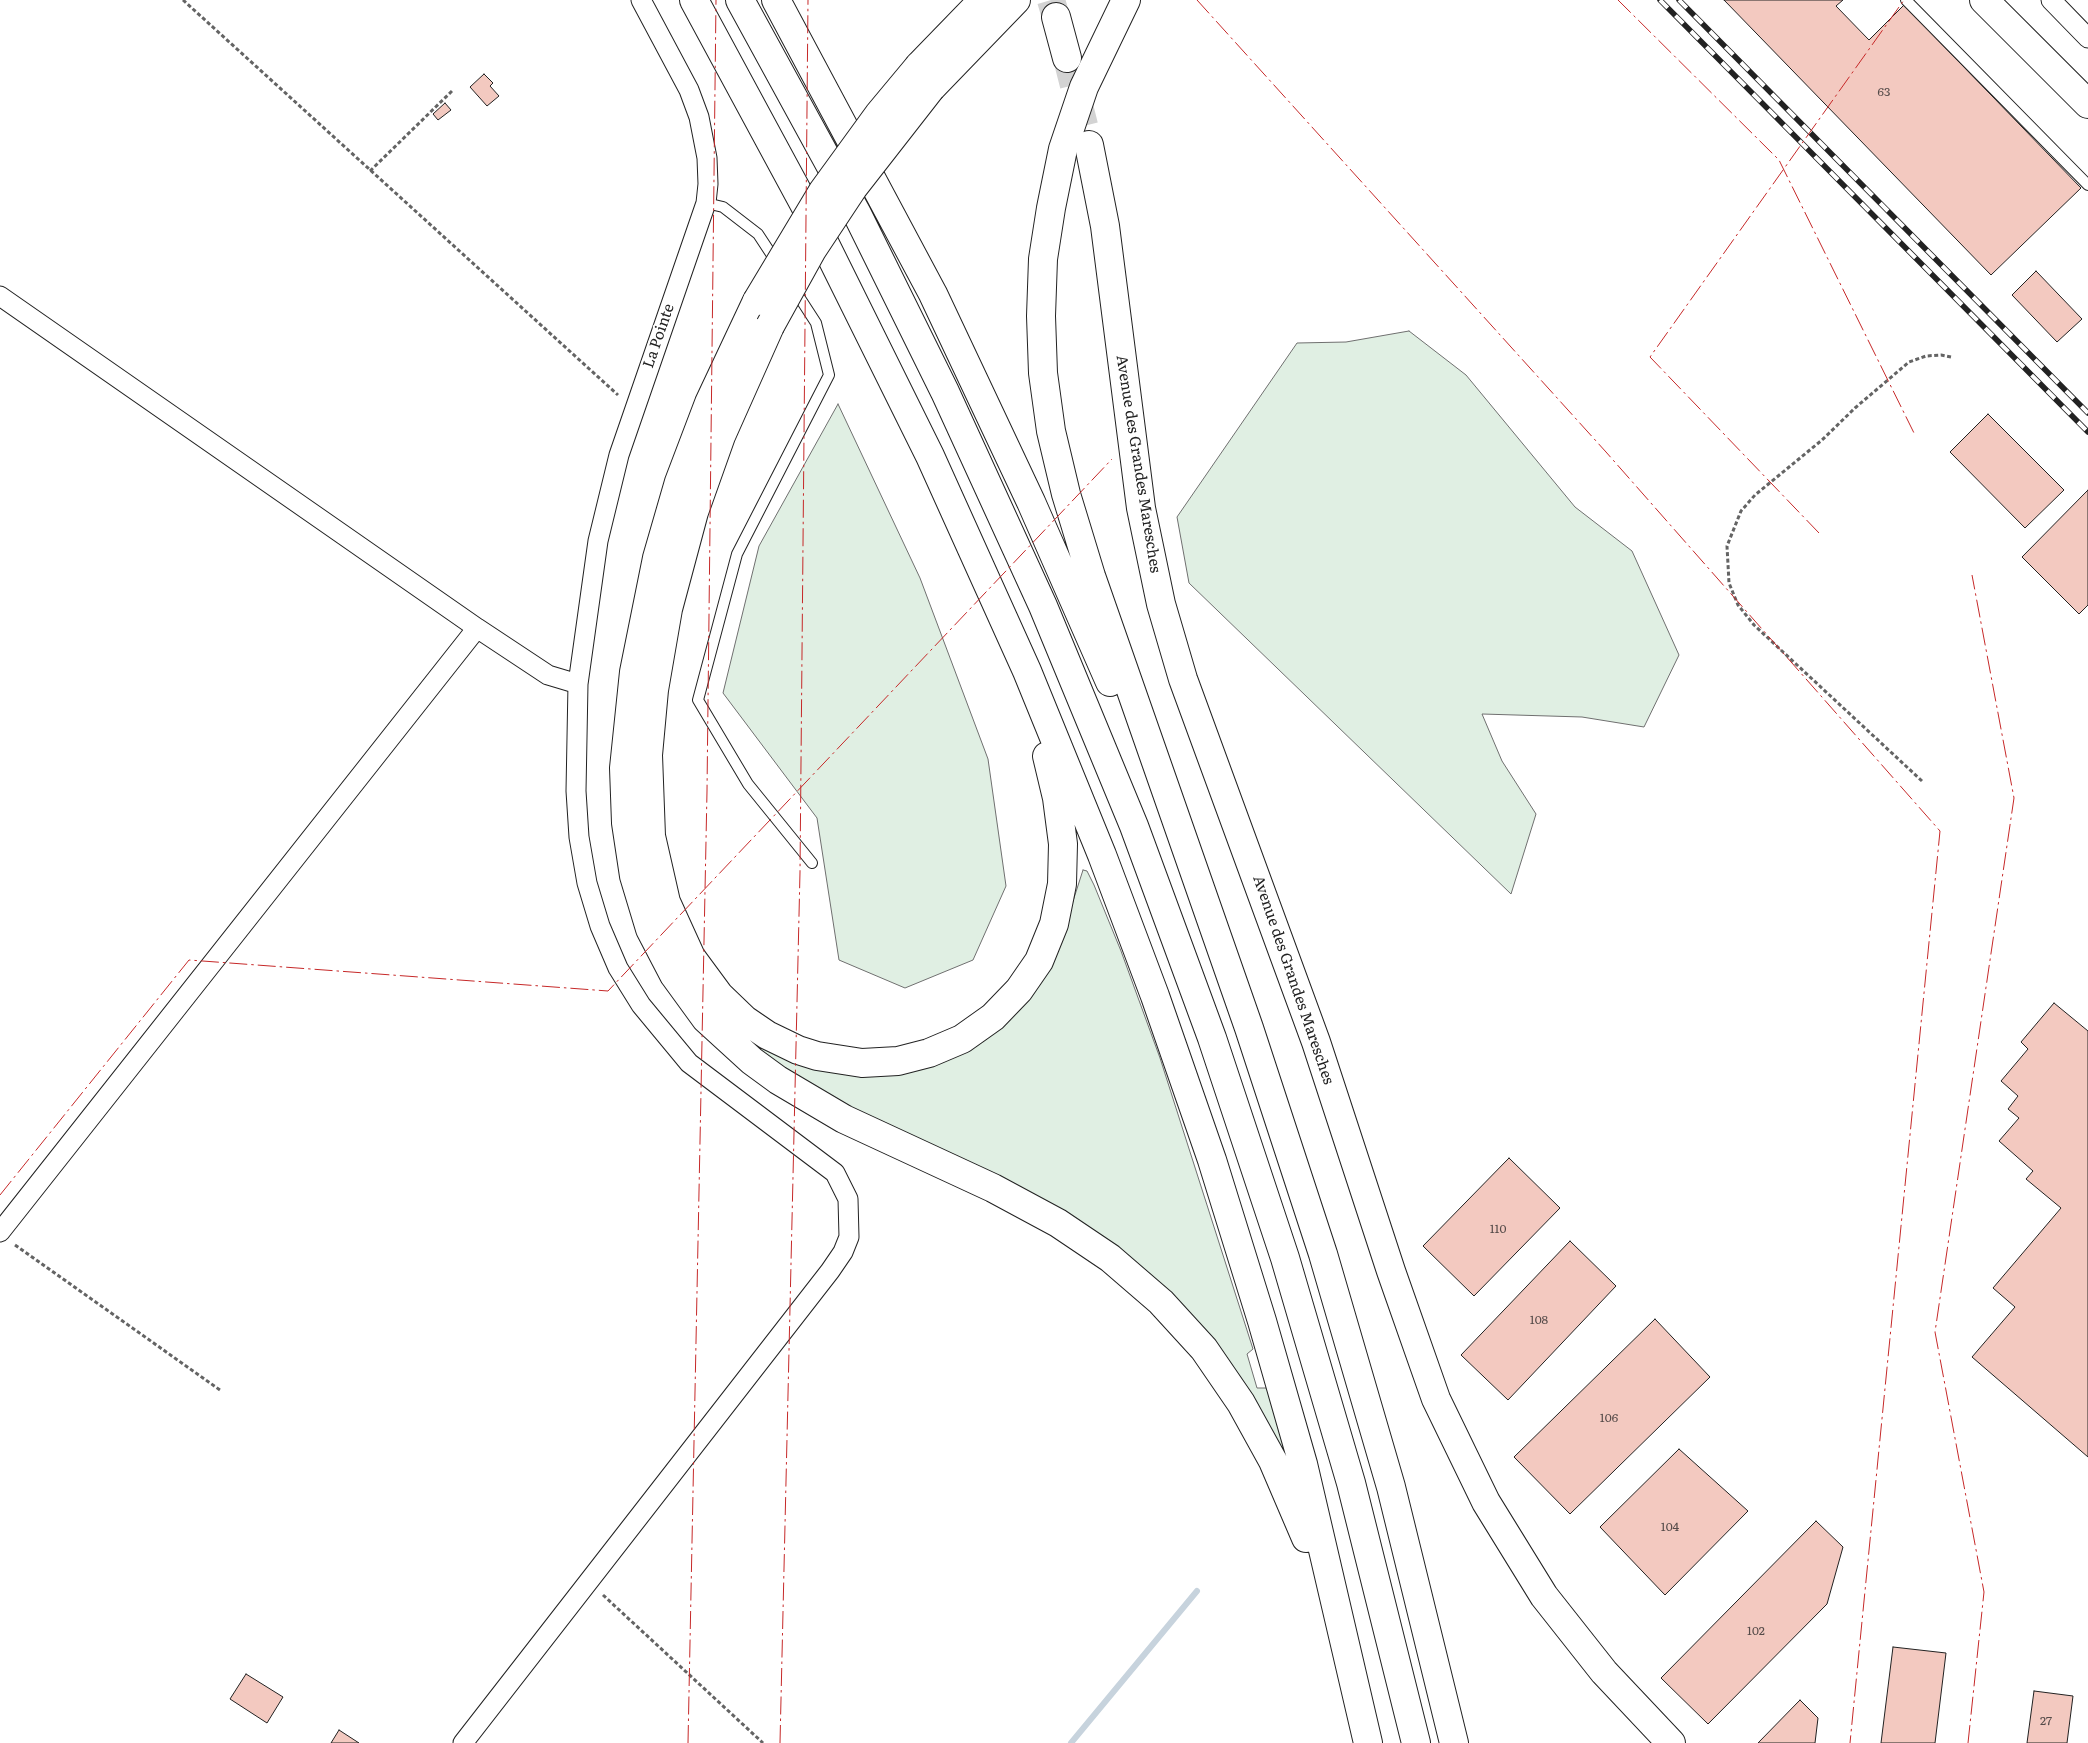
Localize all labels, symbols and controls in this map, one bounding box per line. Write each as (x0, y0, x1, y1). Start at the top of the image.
house number: 63 (1878, 85, 1890, 99)
street label: La Pointe (640, 302, 678, 370)
street label: Avenue des Grandes Maresches (1112, 354, 1164, 574)
street label: Avenue des Grandes Maresches (1249, 873, 1337, 1087)
house number: 110 (1490, 1222, 1506, 1236)
house number: 108 (1530, 1313, 1548, 1327)
house number: 106 (1600, 1411, 1618, 1425)
house number: 104 (1661, 1520, 1679, 1534)
house number: 102 (1747, 1624, 1765, 1638)
house number: 27 (2040, 1714, 2052, 1728)

